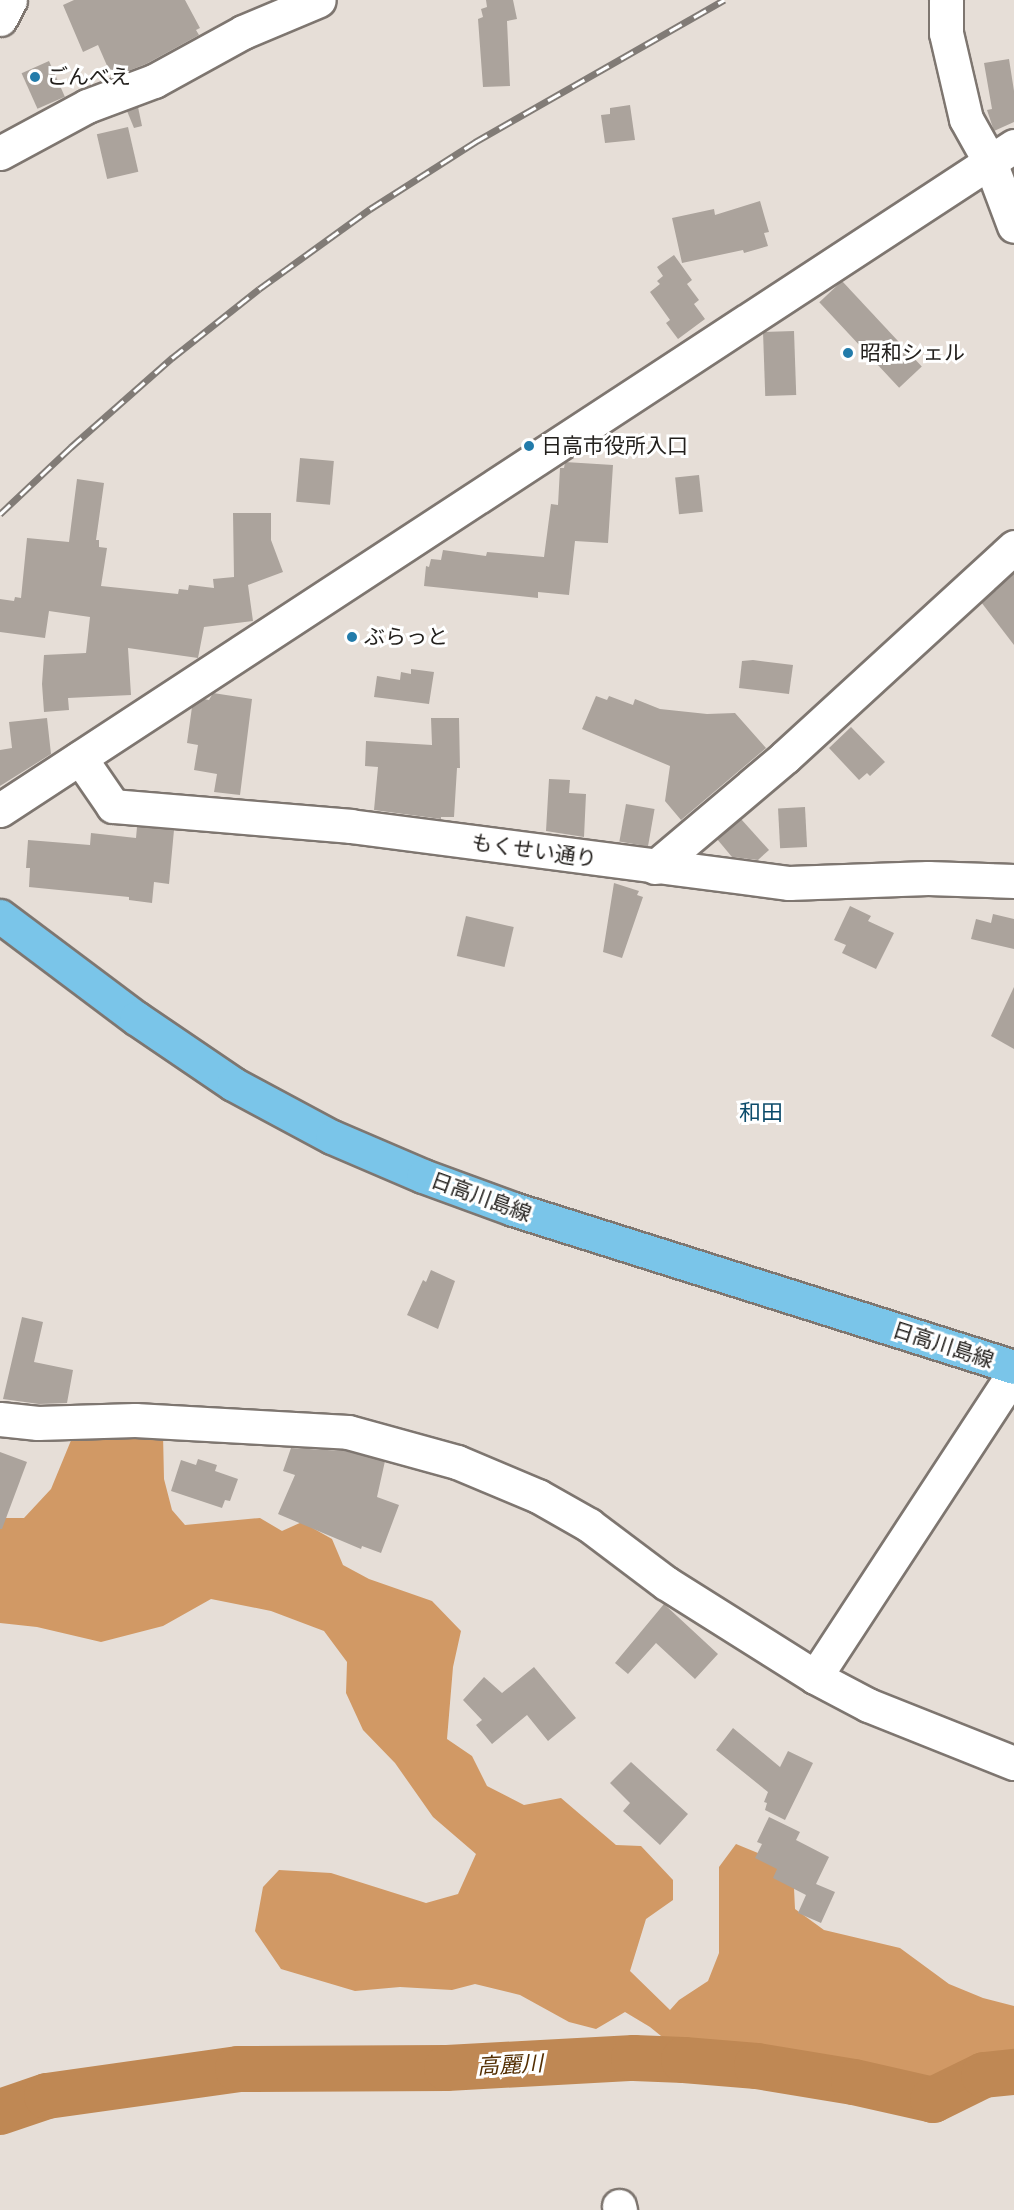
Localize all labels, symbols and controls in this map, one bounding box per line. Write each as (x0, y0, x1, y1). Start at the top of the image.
place label: ごんべえ (47, 64, 131, 90)
marker: ごんべえ (28, 70, 42, 84)
place label: 昭和シェル (860, 340, 965, 366)
marker: 昭和シェル (841, 346, 855, 360)
place label: 日高市役所入口 (541, 433, 688, 459)
marker: 日高市役所入口 (522, 439, 536, 453)
place label: ぶらっと (364, 624, 448, 650)
marker: ぶらっと (345, 630, 359, 644)
street label: もくせい通り (470, 830, 598, 872)
district label: 和田 (739, 1100, 783, 1126)
street label: 日高川島線 (427, 1167, 535, 1227)
street label: 日高川島線 (889, 1317, 997, 1373)
water label: 高麗川 (476, 2050, 544, 2080)

